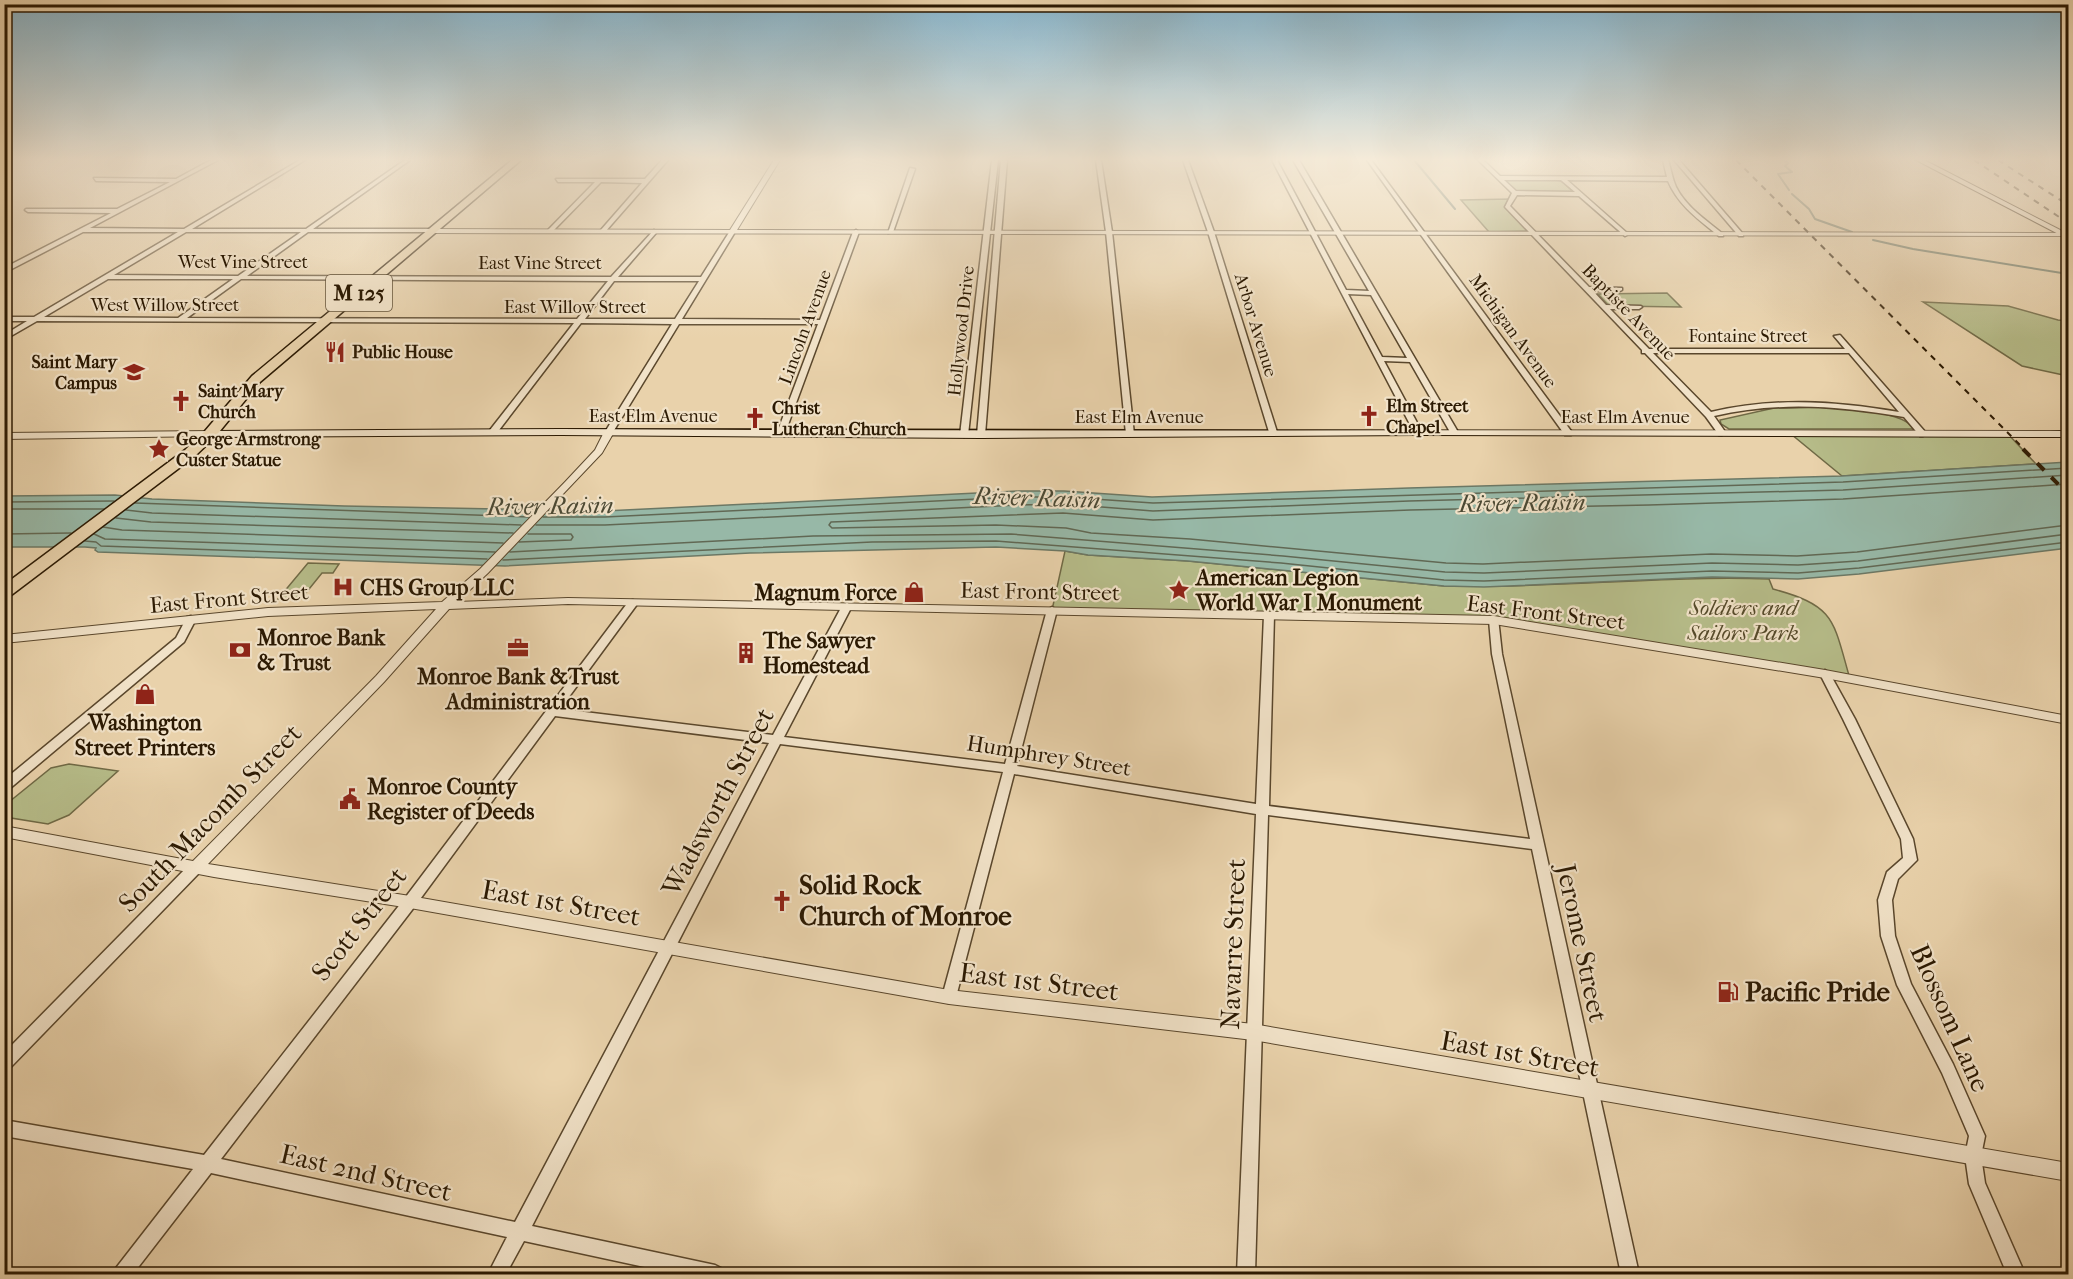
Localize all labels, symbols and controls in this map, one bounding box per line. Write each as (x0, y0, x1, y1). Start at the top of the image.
street label: West Vine Street (177, 252, 309, 273)
street label: East Vine Street (478, 253, 603, 274)
street label: Baptiste Avenue (1578, 260, 1680, 365)
street label: Hollywood Drive (944, 265, 979, 397)
street label: Lincoln Avenue (775, 267, 836, 388)
street label: Arbor Avenue (1229, 270, 1281, 380)
street label: Michigan Avenue (1464, 270, 1561, 392)
road number: M 125 (326, 275, 392, 311)
street label: West Willow Street (90, 295, 240, 316)
street label: East Willow Street (504, 297, 647, 318)
street label: Fontaine Street (1688, 326, 1808, 347)
restaurant icon: Public House (323, 340, 347, 364)
place label: Public House (352, 342, 453, 363)
place label: Saint Mary Campus (31, 352, 118, 394)
school or university icon: Saint Mary Campus (122, 360, 146, 384)
place label: Saint Mary Church (198, 381, 285, 423)
church icon: Saint Mary Church (169, 389, 193, 413)
place label: Elm Street Chapel (1386, 396, 1469, 438)
place label: Christ Lutheran Church (772, 398, 907, 440)
church icon: Elm Street Chapel (1357, 404, 1381, 428)
street label: East Elm Avenue (588, 406, 718, 427)
church icon: Christ Lutheran Church (743, 406, 767, 430)
street label: East Elm Avenue (1074, 407, 1204, 428)
street label: East Elm Avenue (1560, 407, 1690, 428)
place label: George Armstrong Custer Statue (176, 429, 322, 471)
place icon: George Armstrong Custer Statue (147, 437, 171, 461)
water label: River Raisin (971, 482, 1101, 514)
water label: River Raisin (1456, 488, 1586, 518)
water label: River Raisin (484, 491, 614, 521)
place label: American Legion World War I Monument (1194, 565, 1423, 616)
hospital icon: CHS Group LLC (331, 575, 355, 599)
place label: CHS Group LLC (360, 575, 515, 601)
street label: East Front Street (960, 578, 1120, 606)
place icon: American Legion World War I Monument (1167, 578, 1191, 602)
street label: East Front Street (148, 579, 310, 619)
place label: Magnum Force (753, 580, 897, 606)
shop icon: Magnum Force (902, 580, 926, 604)
street label: East Front Street (1465, 590, 1627, 636)
park label: Soldiers and Sailors Park (1686, 595, 1800, 646)
place label: Monroe Bank & Trust (256, 625, 386, 676)
place label: The Sawyer Homestead (762, 628, 876, 679)
office icon: Monroe Bank &Trust Administration (506, 636, 530, 660)
bank icon: Monroe Bank & Trust (228, 638, 252, 662)
building icon: The Sawyer Homestead (734, 641, 758, 665)
place label: Monroe Bank &Trust Administration (416, 664, 620, 715)
shop icon: Washington Street Printers (133, 682, 157, 706)
street label: Wadsworth Street (655, 702, 781, 902)
place label: Washington Street Printers (75, 710, 215, 761)
street label: South Macomb Street (112, 717, 308, 919)
street label: Humphrey Street (965, 730, 1133, 782)
place label: Monroe County Register of Deeds (366, 774, 534, 825)
public building icon: Monroe County Register of Deeds (338, 787, 362, 811)
street label: Navarre Street (1214, 858, 1252, 1030)
street label: Jerome Street (1549, 859, 1614, 1025)
street label: Scott Street (305, 860, 414, 987)
place label: Solid Rock Church of Monroe (799, 869, 1012, 932)
street label: East 1st Street (479, 873, 643, 933)
church icon: Solid Rock Church of Monroe (770, 889, 794, 913)
street label: Blossom Lane (1903, 939, 1997, 1097)
street label: East 1st Street (957, 956, 1121, 1008)
place label: Pacific Pride (1745, 976, 1890, 1008)
fuel station icon: Pacific Pride (1716, 980, 1740, 1004)
street label: East 1st Street (1438, 1024, 1602, 1084)
street label: East 2nd Street (277, 1138, 455, 1208)

